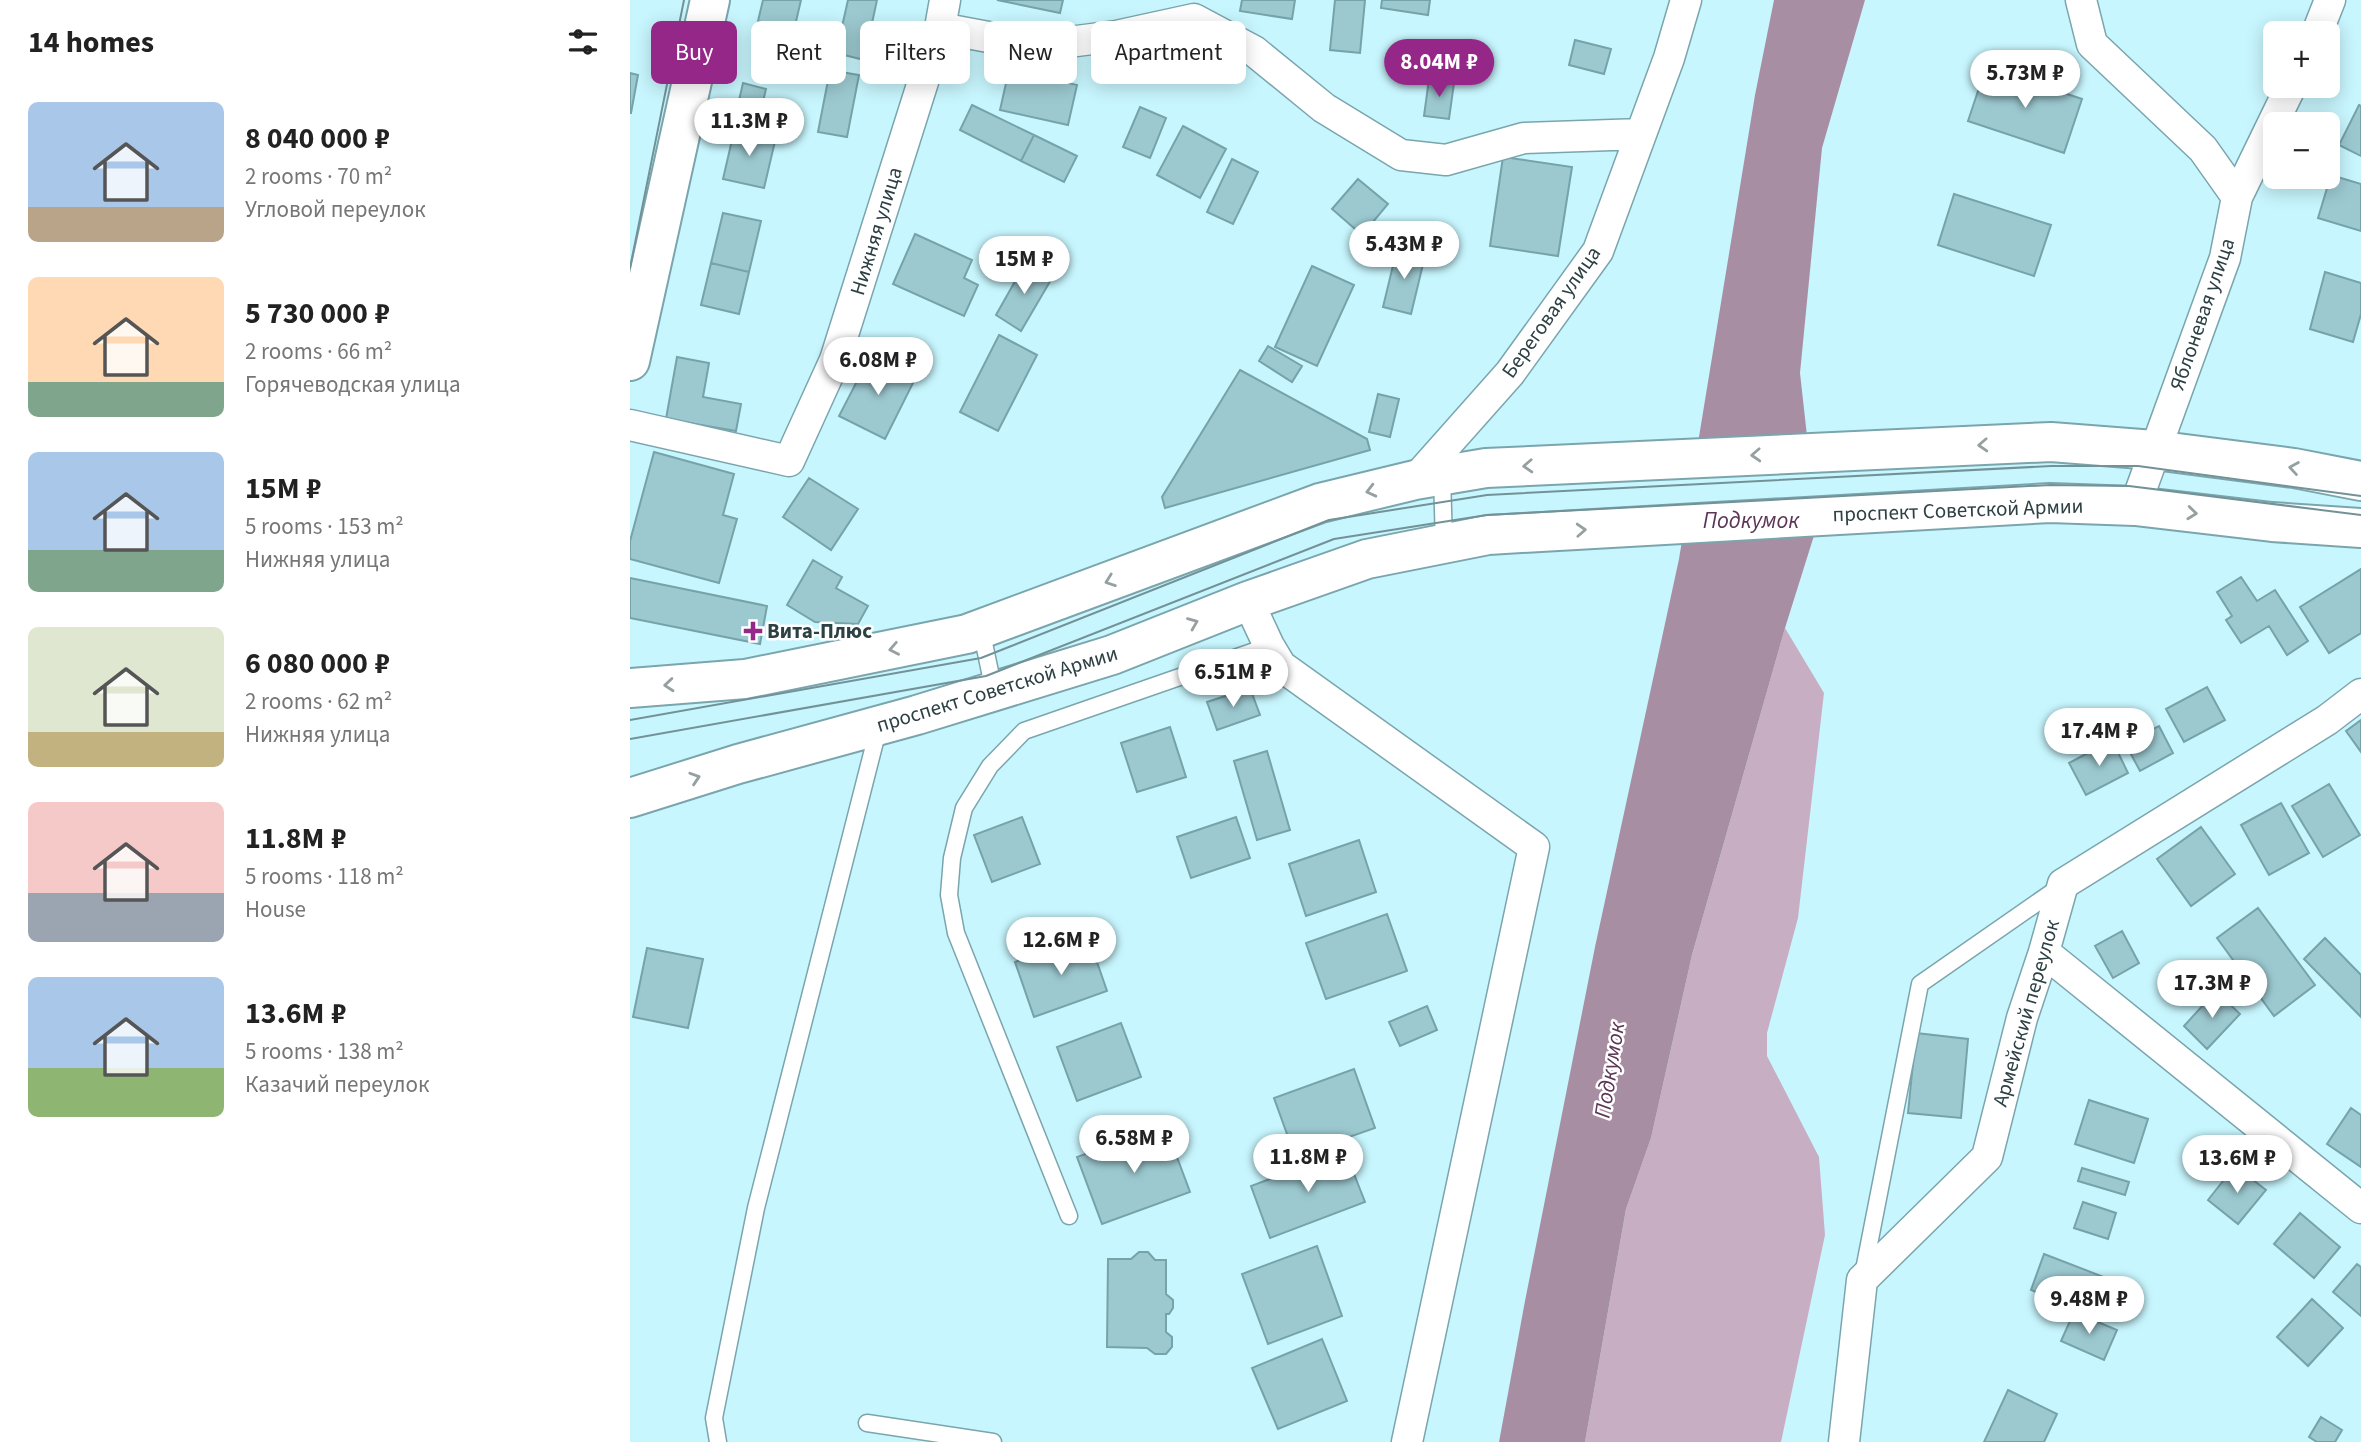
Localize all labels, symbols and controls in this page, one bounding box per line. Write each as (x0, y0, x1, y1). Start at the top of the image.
text: 14 homes (28, 21, 154, 64)
chip: Buy (651, 21, 737, 84)
chip: Rent (751, 21, 846, 84)
chip: Filters (860, 21, 970, 84)
chip: New (984, 21, 1077, 84)
chip: Apartment (1091, 21, 1246, 84)
map controls (2263, 21, 2340, 189)
button: + (2263, 21, 2340, 98)
icon: filters (564, 23, 602, 61)
pin: 8.04M ₽ (1374, 40, 1504, 99)
text: 8.04M ₽ (1400, 45, 1478, 78)
pin: 5.73M ₽ (1960, 50, 2090, 110)
text: 5.73M ₽ (1986, 56, 2064, 89)
pin: 11.3M ₽ (684, 99, 814, 158)
text: 11.3M ₽ (710, 104, 788, 137)
button: − (2263, 112, 2340, 189)
text: 8 040 000 ₽ (245, 117, 390, 160)
icon: home (84, 130, 168, 214)
text: 2 rooms · 70 m² (245, 160, 392, 193)
street label: Нижняя улица (842, 163, 910, 299)
text: Угловой переулок (245, 193, 426, 226)
pin: 5.43M ₽ (1339, 222, 1469, 281)
text: 5.43M ₽ (1365, 227, 1443, 260)
street label: Яблоневая улица (2162, 234, 2242, 394)
pin: 15M ₽ (975, 236, 1073, 296)
street label: Береговая улица (1494, 240, 1608, 384)
text: 15M ₽ (995, 242, 1053, 275)
text: 5 730 000 ₽ (245, 292, 390, 335)
icon: home (84, 305, 168, 389)
text: 2 rooms · 66 m² (245, 335, 392, 368)
pin: 6.08M ₽ (813, 338, 943, 397)
text: 6.08M ₽ (839, 343, 917, 376)
text: Горячеводская улица (245, 368, 461, 401)
one-way arrow (1977, 437, 1988, 452)
one-way arrow (1750, 448, 1761, 463)
one-way arrow (1523, 458, 1534, 473)
one-way arrow (2288, 461, 2300, 476)
text: 15M ₽ (245, 467, 321, 510)
icon: home (84, 480, 168, 564)
one-way arrow (1365, 483, 1377, 497)
street label: проспект Советской Армии (1832, 491, 2084, 529)
water label: Подкумок (1703, 504, 1800, 537)
one-way arrow (2186, 505, 2197, 520)
text: 5 rooms · 153 m² (245, 510, 404, 543)
one-way arrow (1575, 522, 1586, 537)
text: Нижняя улица (245, 543, 390, 576)
one-way arrow (1105, 573, 1117, 587)
place label: Вита-Плюс (767, 616, 872, 646)
one-way arrow (1186, 618, 1198, 632)
marker: Вита-Плюс (745, 623, 761, 639)
street label: проспект Советской Армии (873, 638, 1121, 740)
one-way arrow (888, 641, 900, 656)
text: 6 080 000 ₽ (245, 642, 390, 685)
pin: 6.51M ₽ (1168, 650, 1298, 709)
icon: home (84, 655, 168, 739)
text: 6.51M ₽ (1194, 655, 1272, 688)
one-way arrow (664, 677, 675, 692)
text: 2 rooms · 62 m² (245, 685, 392, 718)
pin: 17.4M ₽ (2034, 708, 2164, 768)
text: 17.4M ₽ (2060, 714, 2138, 747)
text: Нижняя улица (245, 718, 390, 751)
one-way arrow (689, 771, 701, 786)
text: 11.8M ₽ (245, 817, 346, 860)
icon: home (84, 830, 168, 914)
text: 5 rooms · 118 m² (245, 860, 404, 893)
text: House (245, 893, 306, 926)
street label: Армейский переулок (1985, 915, 2067, 1110)
pin: 12.6M ₽ (996, 918, 1126, 977)
text: 12.6M ₽ (1022, 923, 1100, 956)
pin: 17.3M ₽ (2147, 960, 2277, 1020)
text: 17.3M ₽ (2173, 966, 2251, 999)
text: 13.6M ₽ (245, 992, 346, 1035)
icon: home (84, 1005, 168, 1089)
water label: Подкумок (1586, 1019, 1634, 1120)
text: 5 rooms · 138 m² (245, 1035, 404, 1068)
text: Казачий переулок (245, 1068, 429, 1101)
pin: 6.58M ₽ (1069, 1116, 1199, 1175)
text: 6.58M ₽ (1095, 1121, 1173, 1154)
pin: 11.8M ₽ (1243, 1134, 1373, 1194)
pin: 13.6M ₽ (2172, 1136, 2302, 1195)
text: 11.8M ₽ (1269, 1140, 1347, 1173)
text: 13.6M ₽ (2198, 1141, 2276, 1174)
pin: 9.48M ₽ (2024, 1276, 2154, 1336)
text: 9.48M ₽ (2050, 1282, 2128, 1315)

